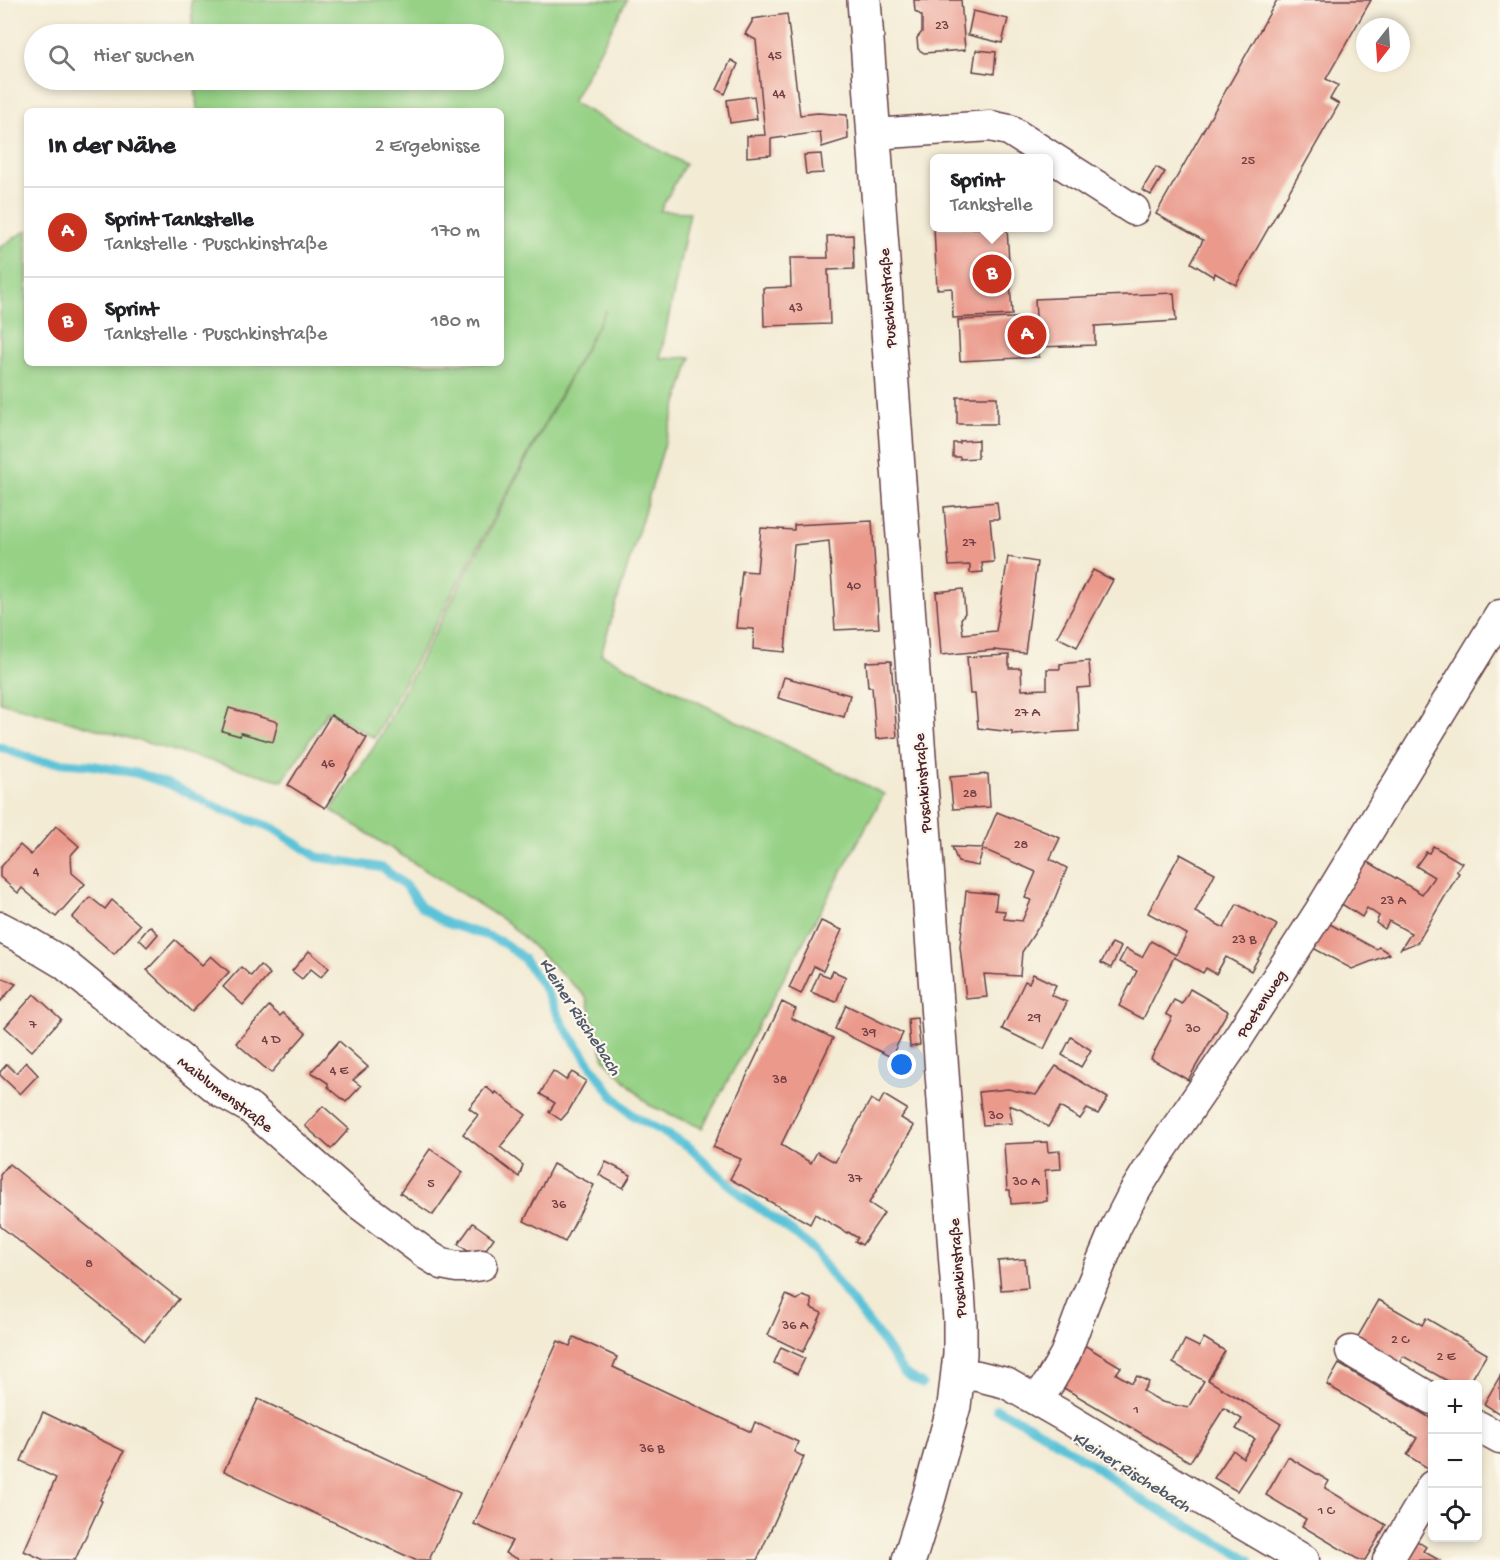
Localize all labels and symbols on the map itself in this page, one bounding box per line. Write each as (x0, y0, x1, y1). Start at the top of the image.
house number: 23 (935, 18, 949, 35)
north arrow (1356, 18, 1410, 72)
house number: 45 (768, 48, 782, 65)
house number: 44 (772, 86, 786, 103)
house number: 25 (1241, 153, 1255, 170)
street label: Puschkinstraße (876, 247, 903, 349)
pin: B (972, 252, 1012, 296)
house number: 43 (789, 300, 803, 317)
pin: A (1008, 312, 1046, 358)
house number: 27 (962, 535, 977, 552)
house number: 40 (847, 578, 861, 595)
house number: 27 A (1014, 705, 1041, 722)
street label: Puschkinstraße (911, 732, 938, 834)
house number: 46 (321, 756, 336, 773)
house number: 28 (963, 786, 978, 803)
house number: 28 (1014, 837, 1029, 854)
house number: 4 (33, 864, 40, 881)
house number: 23 A (1380, 893, 1407, 910)
house number: 23 B (1232, 932, 1257, 949)
water label: Kleiner Rischebach (533, 955, 625, 1080)
street label: Poetenweg (1233, 967, 1292, 1043)
house number: 29 (1027, 1010, 1041, 1027)
house number: 7 (28, 1017, 37, 1034)
house number: 30 (1184, 1021, 1201, 1038)
house number: 39 (861, 1025, 876, 1042)
house number: 4 D (261, 1032, 281, 1049)
your location (887, 1050, 916, 1079)
street label: Maiblumenstraße (172, 1054, 276, 1138)
house number: 4 E (330, 1063, 350, 1080)
house number: 38 (772, 1072, 788, 1089)
house number: 30 (987, 1108, 1004, 1125)
house number: 37 (847, 1171, 863, 1188)
house number: 30 A (1012, 1174, 1040, 1191)
house number: 5 (427, 1176, 435, 1193)
house number: 36 (551, 1197, 567, 1214)
street label: Puschkinstraße (946, 1217, 973, 1319)
house number: 8 (85, 1256, 93, 1273)
house number: 36 A (781, 1318, 809, 1335)
house number: 2 C (1391, 1332, 1410, 1349)
house number: 2 E (1437, 1349, 1457, 1366)
house number: 1 (1132, 1402, 1139, 1419)
water label: Kleiner Rischebach (1067, 1428, 1194, 1518)
house number: 36 B (639, 1441, 665, 1458)
house number: 1 C (1317, 1503, 1336, 1520)

